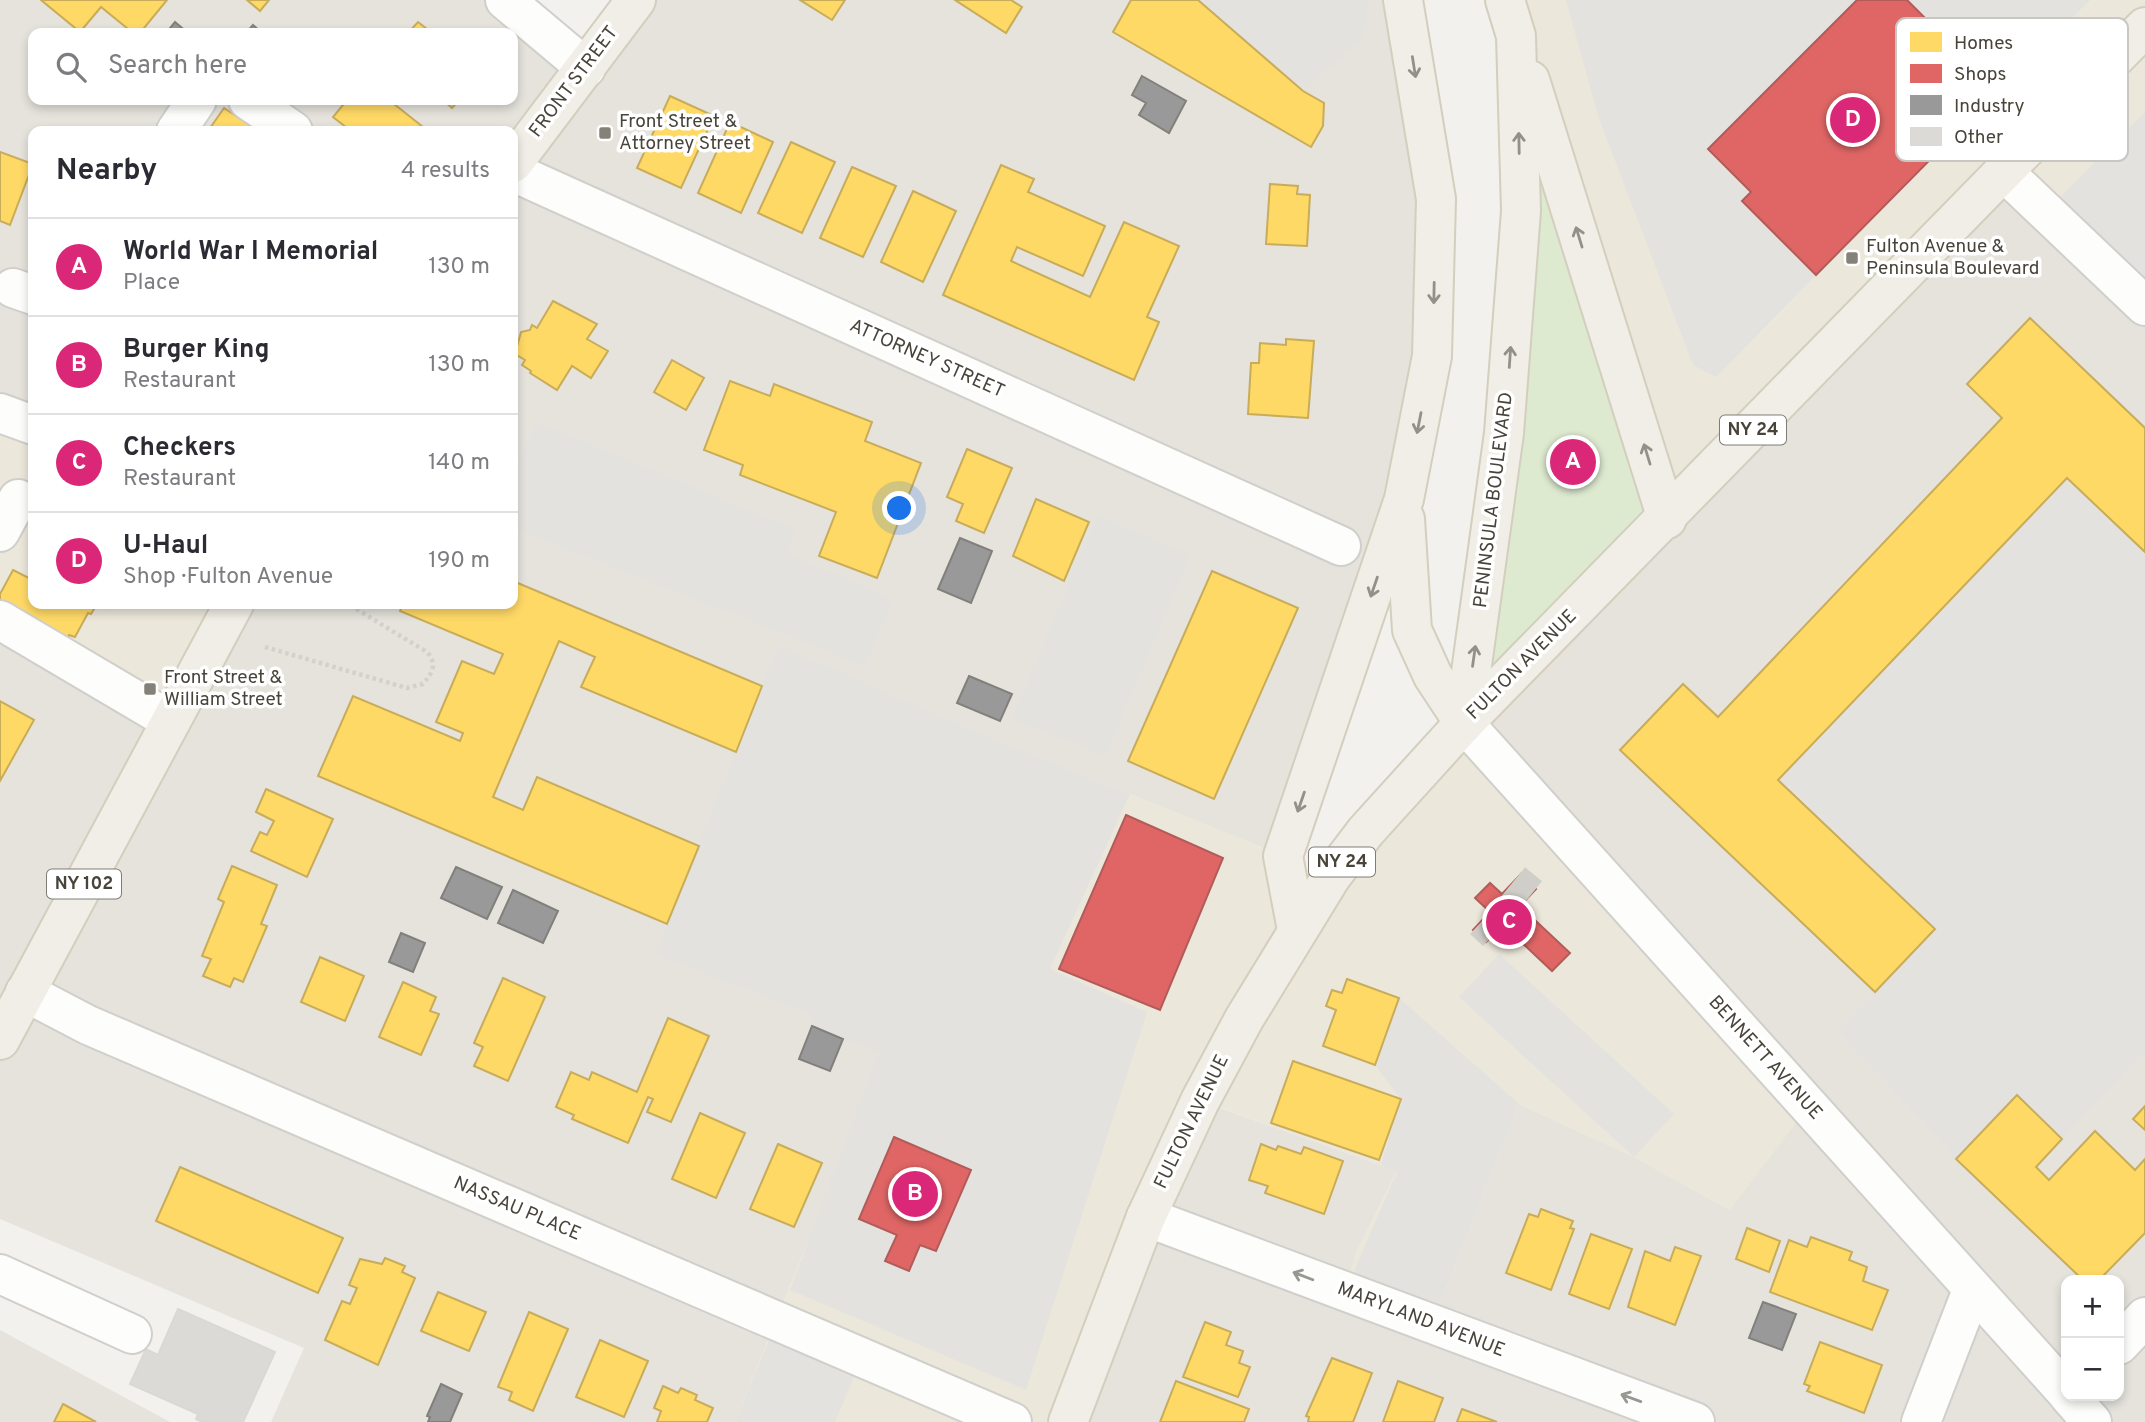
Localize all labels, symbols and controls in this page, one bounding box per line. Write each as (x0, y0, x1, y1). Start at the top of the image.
legend (1896, 18, 2128, 161)
street label: FRONT STREET (524, 21, 624, 143)
search box (28, 28, 518, 105)
text: Homes (1954, 32, 2013, 56)
icon: search (52, 48, 90, 86)
text: Search here (108, 50, 247, 83)
one-way arrow (1408, 55, 1421, 78)
text: Shops (1954, 63, 2006, 87)
pin: D (1830, 94, 1876, 146)
text: Industry (1954, 95, 2024, 119)
place label: Front Street & Attorney Street (619, 110, 751, 156)
marker: Front Street & Attorney Street (597, 125, 613, 141)
text: Other (1954, 126, 2004, 150)
one-way arrow (1512, 131, 1526, 154)
text: Nearby (56, 153, 157, 190)
text: 4 results (401, 157, 490, 186)
one-way arrow (1572, 226, 1584, 248)
place label: Fulton Avenue & Peninsula Boulevard (1866, 235, 2039, 281)
text: World War I Memorial (123, 236, 378, 269)
marker: Fulton Avenue & Peninsula Boulevard (1844, 250, 1860, 266)
text: A (71, 253, 87, 282)
text: 130 m (428, 253, 490, 282)
text: Place (123, 269, 180, 298)
one-way arrow (1427, 281, 1440, 304)
street label: ATTORNEY STREET (846, 314, 1008, 404)
text: Burger King (123, 334, 270, 367)
one-way arrow (1504, 346, 1517, 369)
text: B (71, 351, 87, 380)
text: 130 m (428, 351, 490, 380)
text: Restaurant (123, 367, 236, 396)
street label: PENINSULA BOULEVARD (1469, 391, 1519, 609)
one-way arrow (1411, 411, 1425, 434)
road number: NY 24 (1720, 416, 1786, 444)
text: Checkers (123, 432, 236, 465)
pin: A (1550, 436, 1596, 488)
one-way arrow (1639, 443, 1652, 465)
text: C (72, 449, 86, 478)
text: 140 m (428, 449, 490, 478)
text: Restaurant (123, 465, 236, 494)
your location (882, 491, 916, 525)
text: U-Haul (123, 530, 208, 563)
text: D (71, 547, 87, 576)
text: 190 m (428, 547, 490, 576)
text: Shop · Fulton Avenue (123, 563, 333, 592)
one-way arrow (1367, 575, 1379, 597)
street label: FULTON AVENUE (1462, 605, 1582, 725)
one-way arrow (1467, 645, 1480, 668)
place label: Front Street & William Street (164, 666, 283, 712)
marker: Front Street & William Street (142, 681, 158, 697)
one-way arrow (1294, 791, 1307, 813)
road number: NY 24 (1309, 848, 1375, 876)
road number: NY 102 (47, 870, 121, 898)
pin: C (1486, 896, 1532, 948)
street label: BENNETT AVENUE (1703, 991, 1827, 1125)
street label: FULTON AVENUE (1149, 1051, 1235, 1193)
pin: B (892, 1168, 938, 1220)
street label: NASSAU PLACE (450, 1171, 584, 1247)
one-way arrow (1293, 1269, 1315, 1282)
map controls (2061, 1275, 2124, 1401)
button: + (2061, 1275, 2124, 1338)
street label: MARYLAND AVENUE (1334, 1277, 1508, 1363)
button: − (2061, 1338, 2124, 1401)
one-way arrow (1621, 1391, 1643, 1404)

